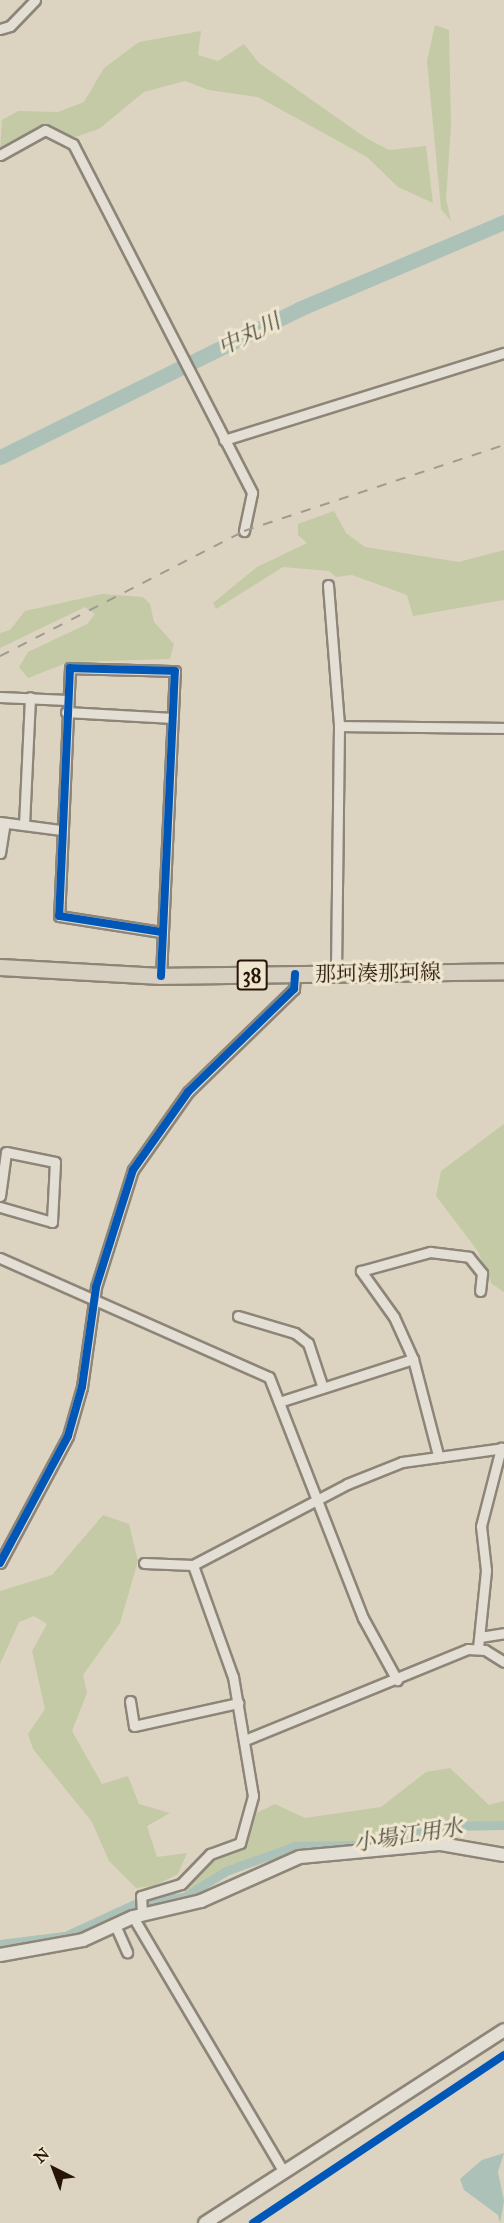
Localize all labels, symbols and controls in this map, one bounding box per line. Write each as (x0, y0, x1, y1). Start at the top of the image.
water label: 中丸川 (214, 308, 284, 360)
road number: 38 (236, 958, 268, 992)
street label: 那珂湊那珂線 (315, 959, 441, 987)
water label: 小場江用水 (352, 1813, 464, 1857)
north arrow (24, 2139, 84, 2199)
text: N (30, 2144, 53, 2167)

